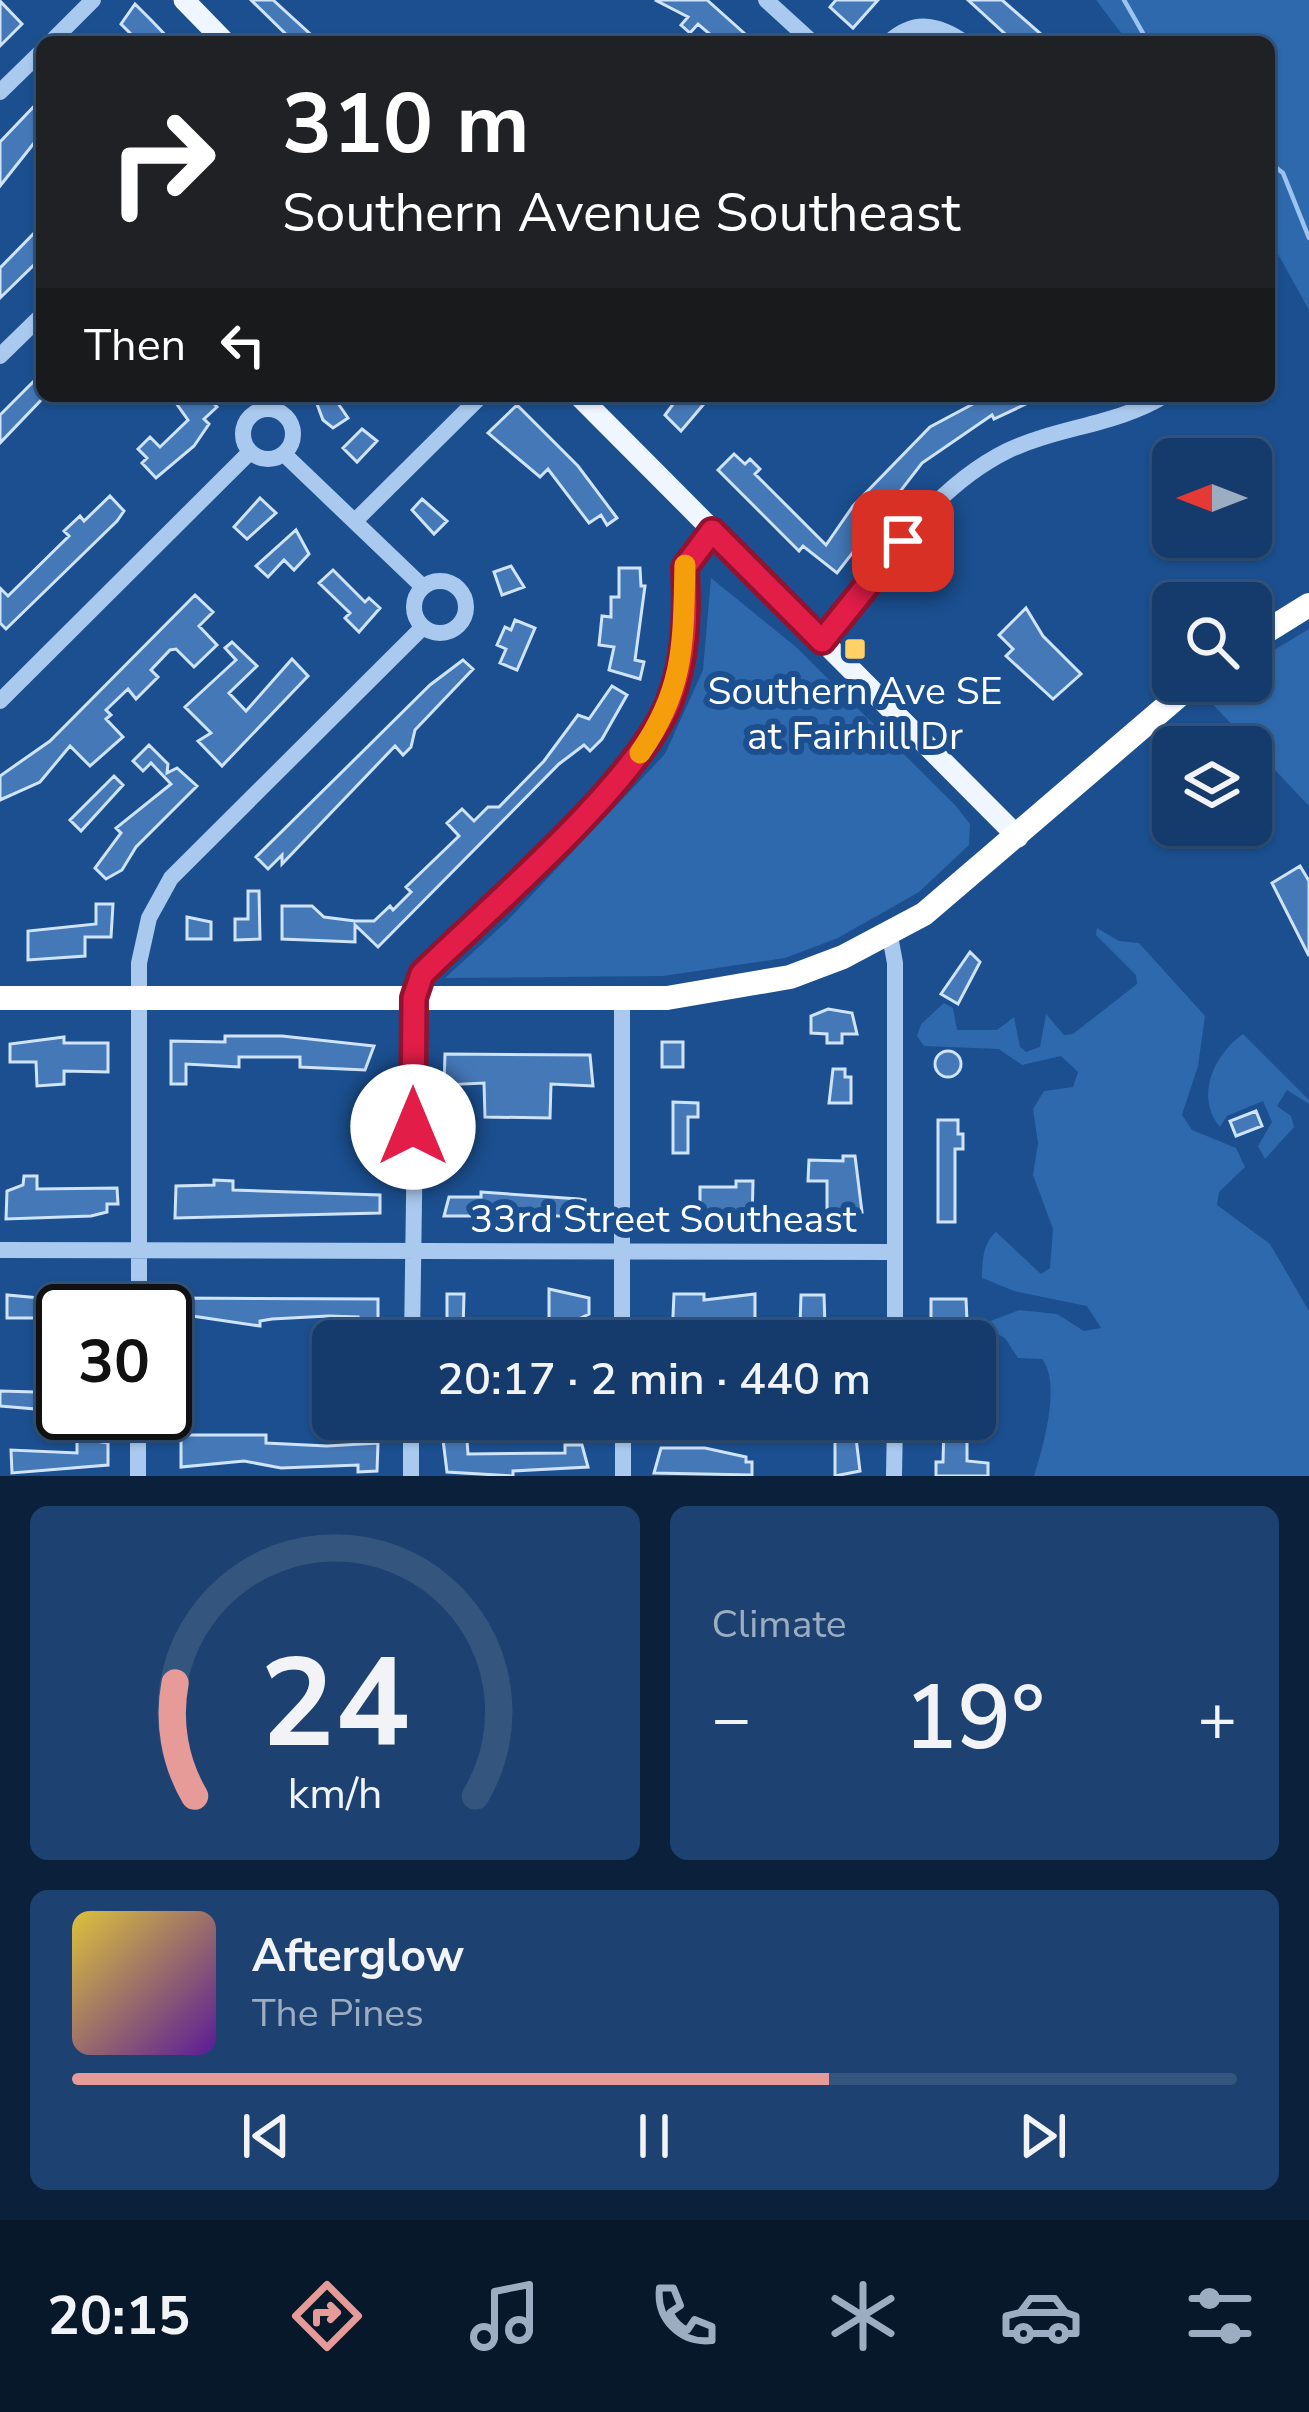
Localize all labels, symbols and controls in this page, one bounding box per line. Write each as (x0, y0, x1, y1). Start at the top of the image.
text: 310 m (282, 67, 530, 182)
icon: right (84, 84, 240, 240)
text: Southern Avenue Southeast (282, 176, 960, 250)
icon: left (210, 312, 276, 378)
text: Then (84, 315, 186, 376)
north arrow (1152, 438, 1272, 558)
map controls (1152, 438, 1272, 846)
pin (852, 490, 954, 592)
icon: arrive (870, 508, 936, 574)
button: search (1152, 582, 1272, 702)
marker: Southern Ave SE at Fairhill Dr (842, 636, 868, 662)
place label: Southern Ave SE at Fairhill Dr (708, 665, 1002, 763)
button: layers (1152, 726, 1272, 846)
position arrow (350, 1064, 476, 1190)
street label: 33rd Street Southeast (470, 1193, 857, 1246)
speed limit sign: 30 (36, 1284, 192, 1440)
text: 20:17 · 2 min · 440 m (437, 1349, 871, 1410)
text: Climate (712, 1598, 847, 1651)
text: 24 (260, 1619, 410, 1789)
text: 19° (903, 1657, 1045, 1780)
text: − (712, 1674, 751, 1764)
text: + (1197, 1674, 1237, 1764)
text: km/h (287, 1765, 382, 1823)
text: Afterglow (252, 1926, 464, 1987)
text: The Pines (252, 1987, 424, 2040)
icon: previous (233, 2103, 299, 2169)
icon: pause (621, 2103, 687, 2169)
icon: next (1010, 2103, 1076, 2169)
icon: directions (285, 2274, 369, 2358)
icon: music (463, 2274, 547, 2358)
icon: phone (642, 2274, 726, 2358)
icon: climate (821, 2274, 905, 2358)
icon: car (999, 2274, 1083, 2358)
icon: filters (1178, 2274, 1262, 2358)
text: 20:15 (47, 2279, 190, 2353)

